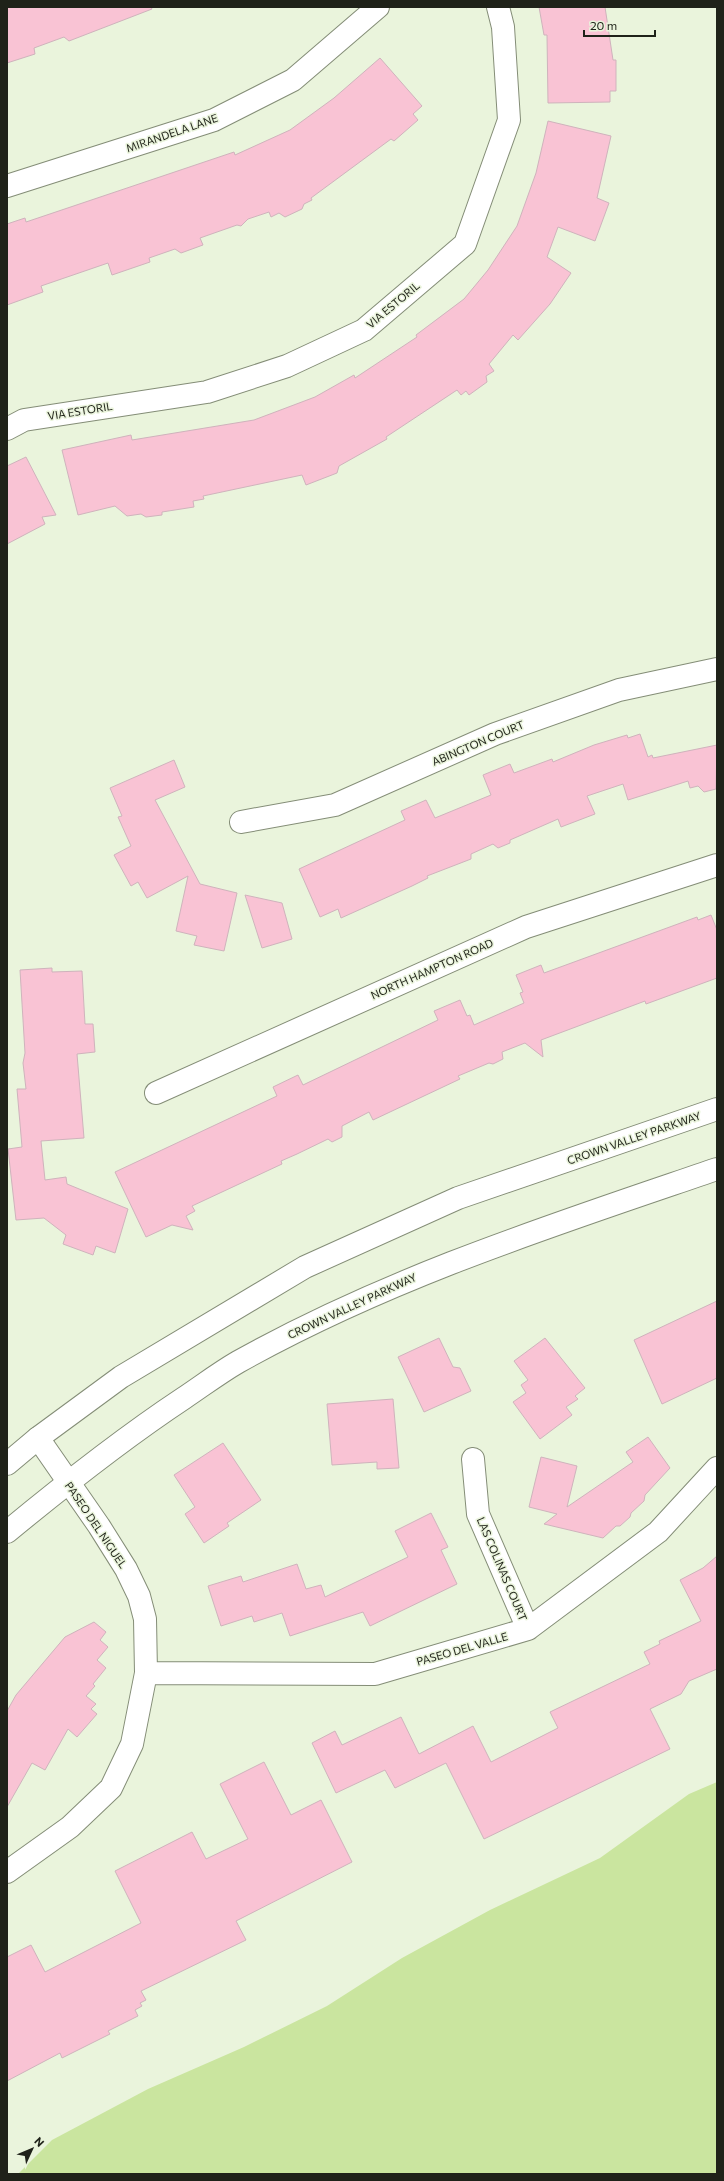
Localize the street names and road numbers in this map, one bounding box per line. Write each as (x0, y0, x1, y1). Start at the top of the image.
street label: MIRANDELA LANE (124, 111, 219, 154)
street label: VIA ESTORIL (363, 279, 422, 331)
street label: VIA ESTORIL (47, 399, 113, 422)
street label: ABINGTON COURT (430, 717, 526, 768)
street label: NORTH HAMPTON ROAD (369, 936, 495, 1001)
street label: CROWN VALLEY PARKWAY (565, 1108, 702, 1167)
street label: CROWN VALLEY PARKWAY (285, 1270, 418, 1341)
street label: PASEO DEL NIGUEL (63, 1479, 130, 1570)
street label: LAS COLINAS COURT (475, 1515, 530, 1623)
street label: PASEO DEL VALLE (415, 1629, 509, 1668)

